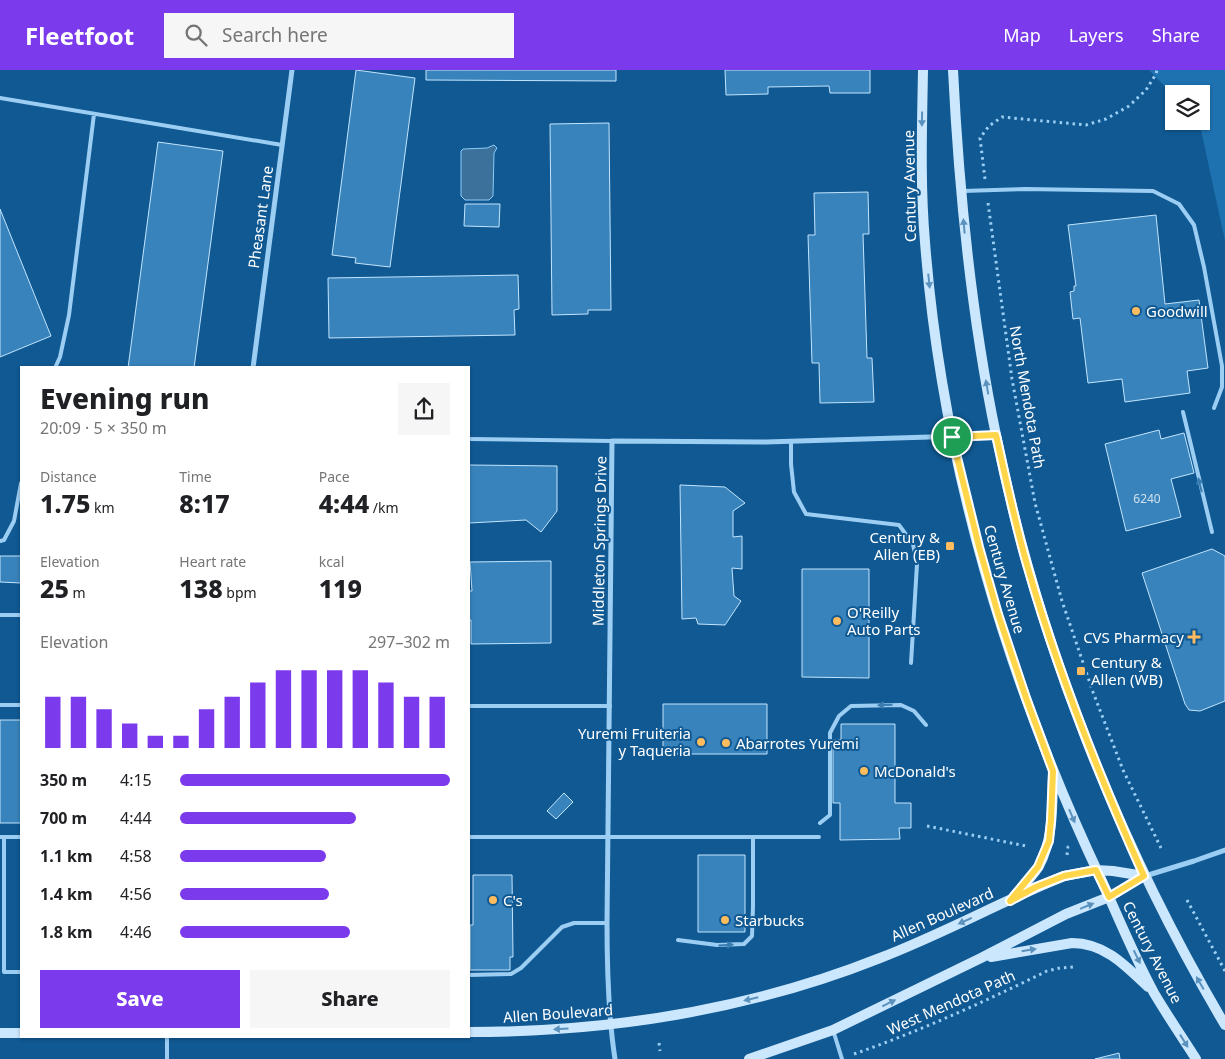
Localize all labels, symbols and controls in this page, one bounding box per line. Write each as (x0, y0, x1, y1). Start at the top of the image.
search box (164, 13, 514, 58)
text: Fleetfoot (25, 19, 134, 52)
icon: search (182, 21, 210, 49)
text: Search here (222, 22, 328, 48)
text: Map (1003, 23, 1041, 47)
text: Layers (1069, 23, 1124, 47)
text: Share (1152, 23, 1200, 47)
map controls (1165, 85, 1210, 130)
button: layers (1165, 85, 1210, 130)
one-way arrow (918, 111, 926, 127)
street label: Century Avenue (898, 130, 920, 242)
street label: Pheasant Lane (243, 164, 277, 270)
one-way arrow (960, 218, 968, 234)
one-way arrow (925, 273, 933, 289)
place label: Goodwill (1146, 301, 1208, 321)
marker: Goodwill (1130, 305, 1142, 317)
street label: North Mendota Path (1006, 324, 1050, 470)
text: Evening run (40, 379, 209, 417)
one-way arrow (983, 379, 991, 395)
button: share (398, 383, 450, 435)
pin (931, 416, 973, 458)
text: 20:09 · 5 × 350 m (40, 417, 167, 439)
icon: arrive (938, 423, 966, 451)
street label: Middleton Springs Drive (588, 456, 610, 626)
text: Distance (40, 467, 97, 486)
text: Time (179, 467, 212, 486)
text: Pace (319, 467, 350, 486)
one-way arrow (1196, 477, 1204, 492)
text: 1.75 (40, 486, 90, 520)
text: 8:17 (179, 486, 230, 520)
text: 4:44 (319, 486, 369, 520)
house number: 6240 (1133, 490, 1161, 507)
text: km (90, 498, 115, 517)
text: /km (369, 498, 399, 517)
street label: Century Avenue (980, 522, 1030, 636)
place label: Century & Allen (EB) (869, 527, 940, 564)
marker: Century & Allen (EB) (944, 540, 956, 552)
text: Elevation (40, 552, 100, 571)
text: Heart rate (179, 552, 246, 571)
text: kcal (319, 552, 344, 571)
text: 25 (40, 571, 69, 605)
text: 138 (179, 571, 223, 605)
text: 119 (319, 571, 362, 605)
text: m (69, 583, 86, 602)
text: bpm (223, 583, 257, 602)
place label: O'Reilly Auto Parts (847, 602, 921, 639)
marker: O'Reilly Auto Parts (831, 615, 843, 627)
place label: CVS Pharmacy (1083, 627, 1184, 647)
text: Elevation (40, 631, 108, 653)
text: 297–302 m (368, 631, 450, 653)
marker: CVS Pharmacy (1188, 631, 1200, 643)
place label: Century & Allen (WB) (1091, 652, 1163, 689)
marker: Century & Allen (WB) (1075, 665, 1087, 677)
one-way arrow (877, 701, 893, 709)
place label: Yuremi Fruiteria y Taqueria (578, 723, 691, 760)
place label: Abarrotes Yuremi (736, 733, 859, 753)
marker: Yuremi Fruiteria y Taqueria (695, 736, 707, 748)
marker: Abarrotes Yuremi (720, 737, 732, 749)
place label: McDonald's (874, 761, 956, 781)
marker: McDonald's (858, 765, 870, 777)
text: 350 m (40, 769, 87, 791)
text: 4:15 (120, 769, 152, 791)
text: 700 m (40, 807, 87, 829)
text: 4:44 (120, 807, 152, 829)
one-way arrow (1068, 809, 1076, 823)
text: 1.1 km (40, 845, 92, 867)
text: 4:58 (120, 845, 152, 867)
street label: Allen Boulevard (888, 882, 996, 946)
text: 1.4 km (40, 883, 92, 905)
text: 4:56 (120, 883, 152, 905)
place label: C's (503, 890, 523, 910)
marker: C's (487, 894, 499, 906)
street label: Century Avenue (1119, 897, 1187, 1007)
one-way arrow (1080, 902, 1095, 910)
place label: Starbucks (735, 910, 804, 930)
marker: Starbucks (719, 914, 731, 926)
one-way arrow (958, 917, 972, 925)
text: 1.8 km (40, 921, 92, 943)
text: 4:46 (120, 921, 152, 943)
one-way arrow (718, 940, 734, 948)
one-way arrow (1021, 946, 1037, 954)
one-way arrow (1133, 950, 1141, 964)
street label: West Mendota Path (884, 965, 1018, 1039)
button: Save (40, 970, 240, 1028)
button: Share (250, 970, 450, 1028)
one-way arrow (1196, 976, 1205, 989)
one-way arrow (744, 995, 759, 1003)
street label: Allen Boulevard (502, 999, 614, 1027)
one-way arrow (882, 999, 896, 1007)
one-way arrow (553, 1026, 569, 1034)
one-way arrow (1180, 1034, 1189, 1047)

